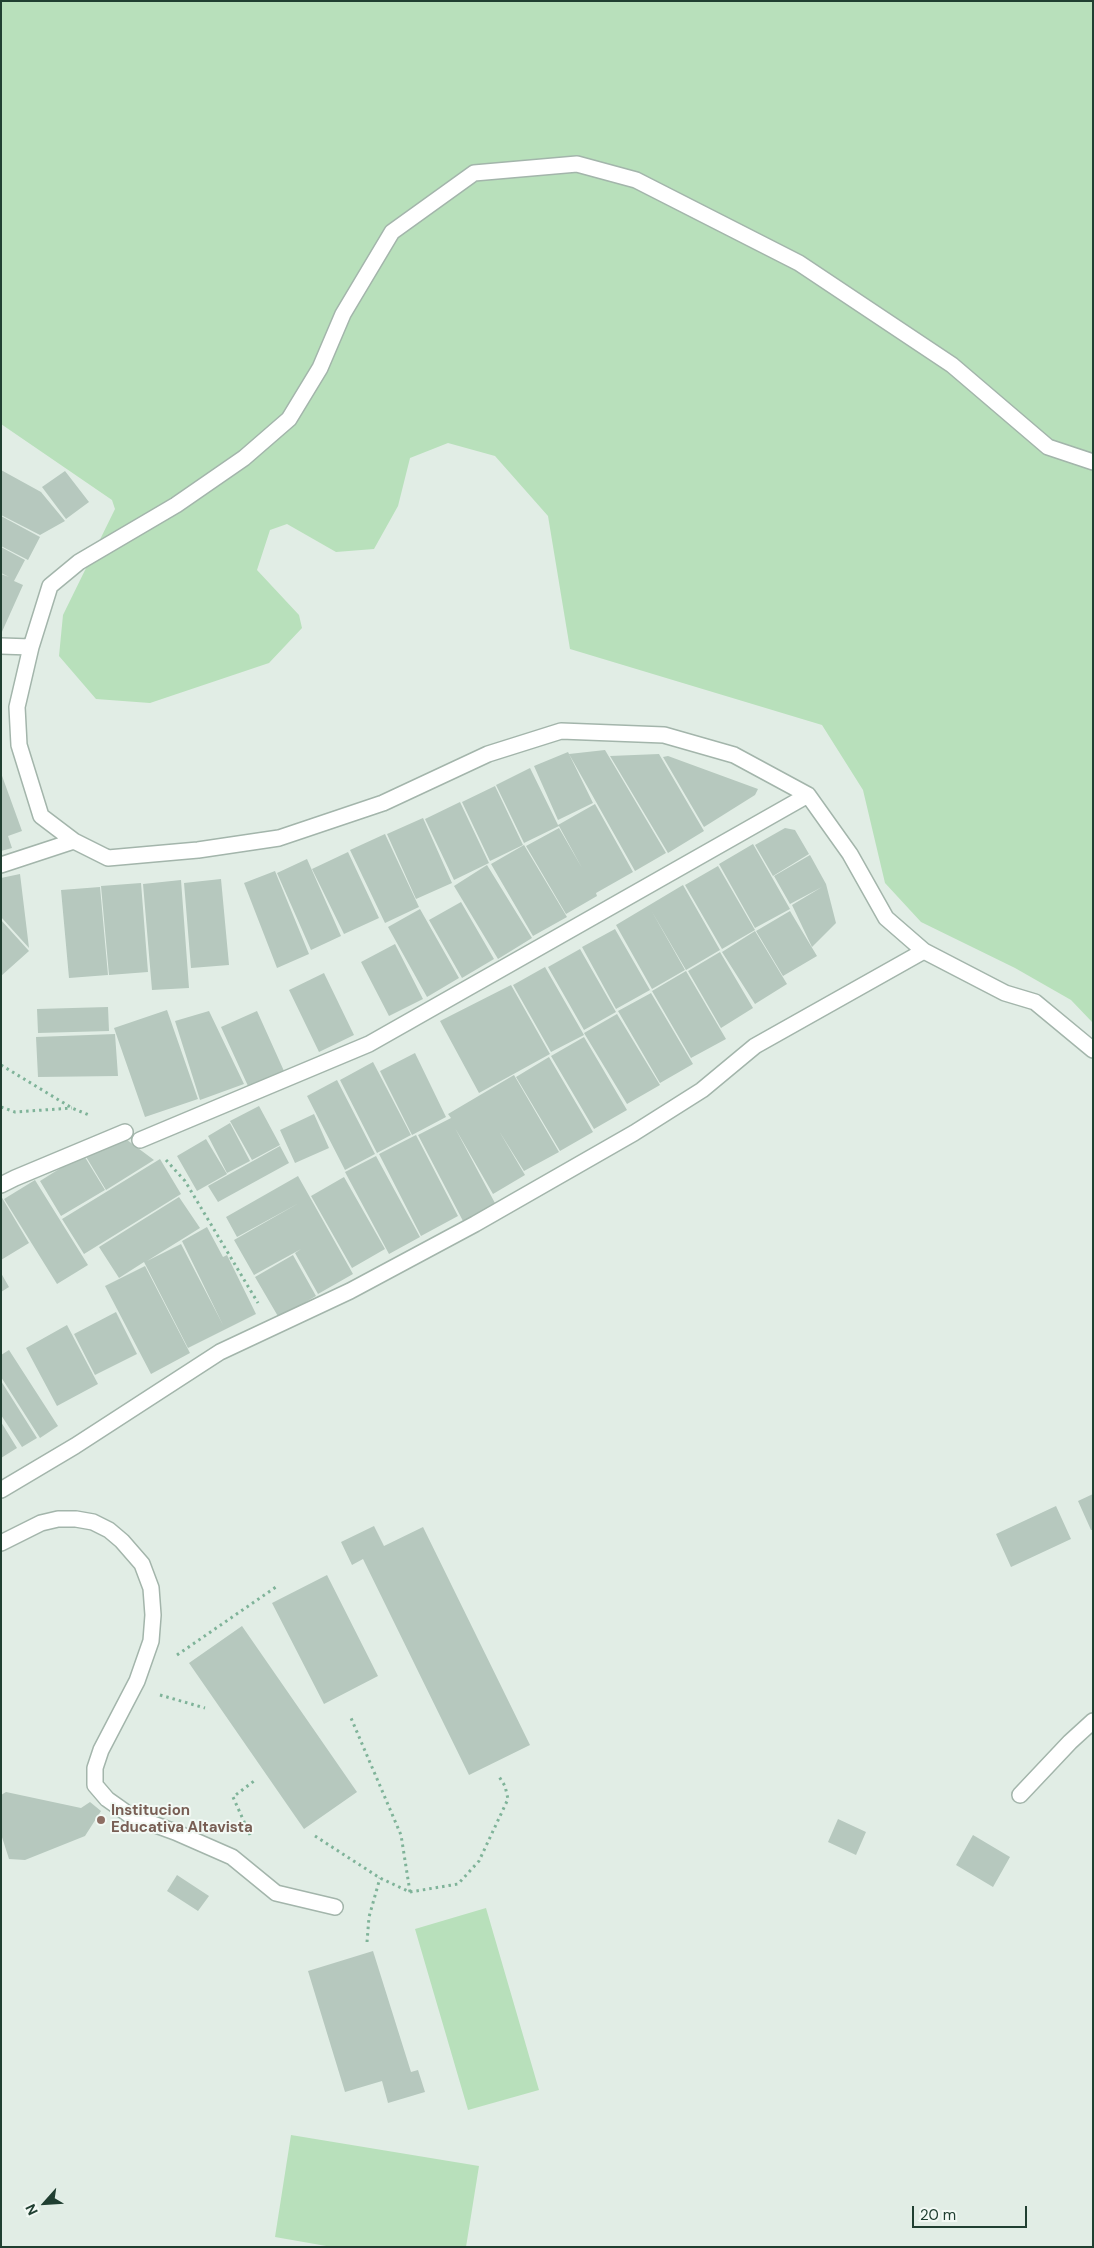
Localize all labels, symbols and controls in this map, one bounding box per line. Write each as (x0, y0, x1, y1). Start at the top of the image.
place label: Institucion Educativa Altavista (111, 1802, 253, 1837)
marker: Institucion Educativa Altavista (95, 1814, 107, 1826)
north arrow (20, 2178, 70, 2228)
scale bar (914, 2196, 1029, 2228)
text: N (21, 2201, 42, 2218)
text: 20 m (920, 2205, 956, 2225)

